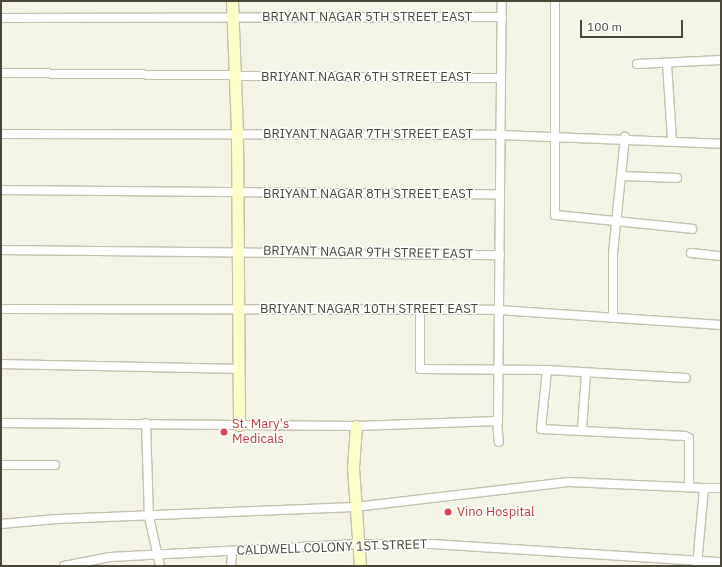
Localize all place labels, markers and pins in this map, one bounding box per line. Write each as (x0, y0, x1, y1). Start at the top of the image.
place label: St. Mary's Medicals (232, 417, 289, 448)
marker: St. Mary's Medicals (219, 427, 229, 437)
place label: Vino Hospital (457, 504, 535, 520)
marker: Vino Hospital (442, 506, 454, 518)

